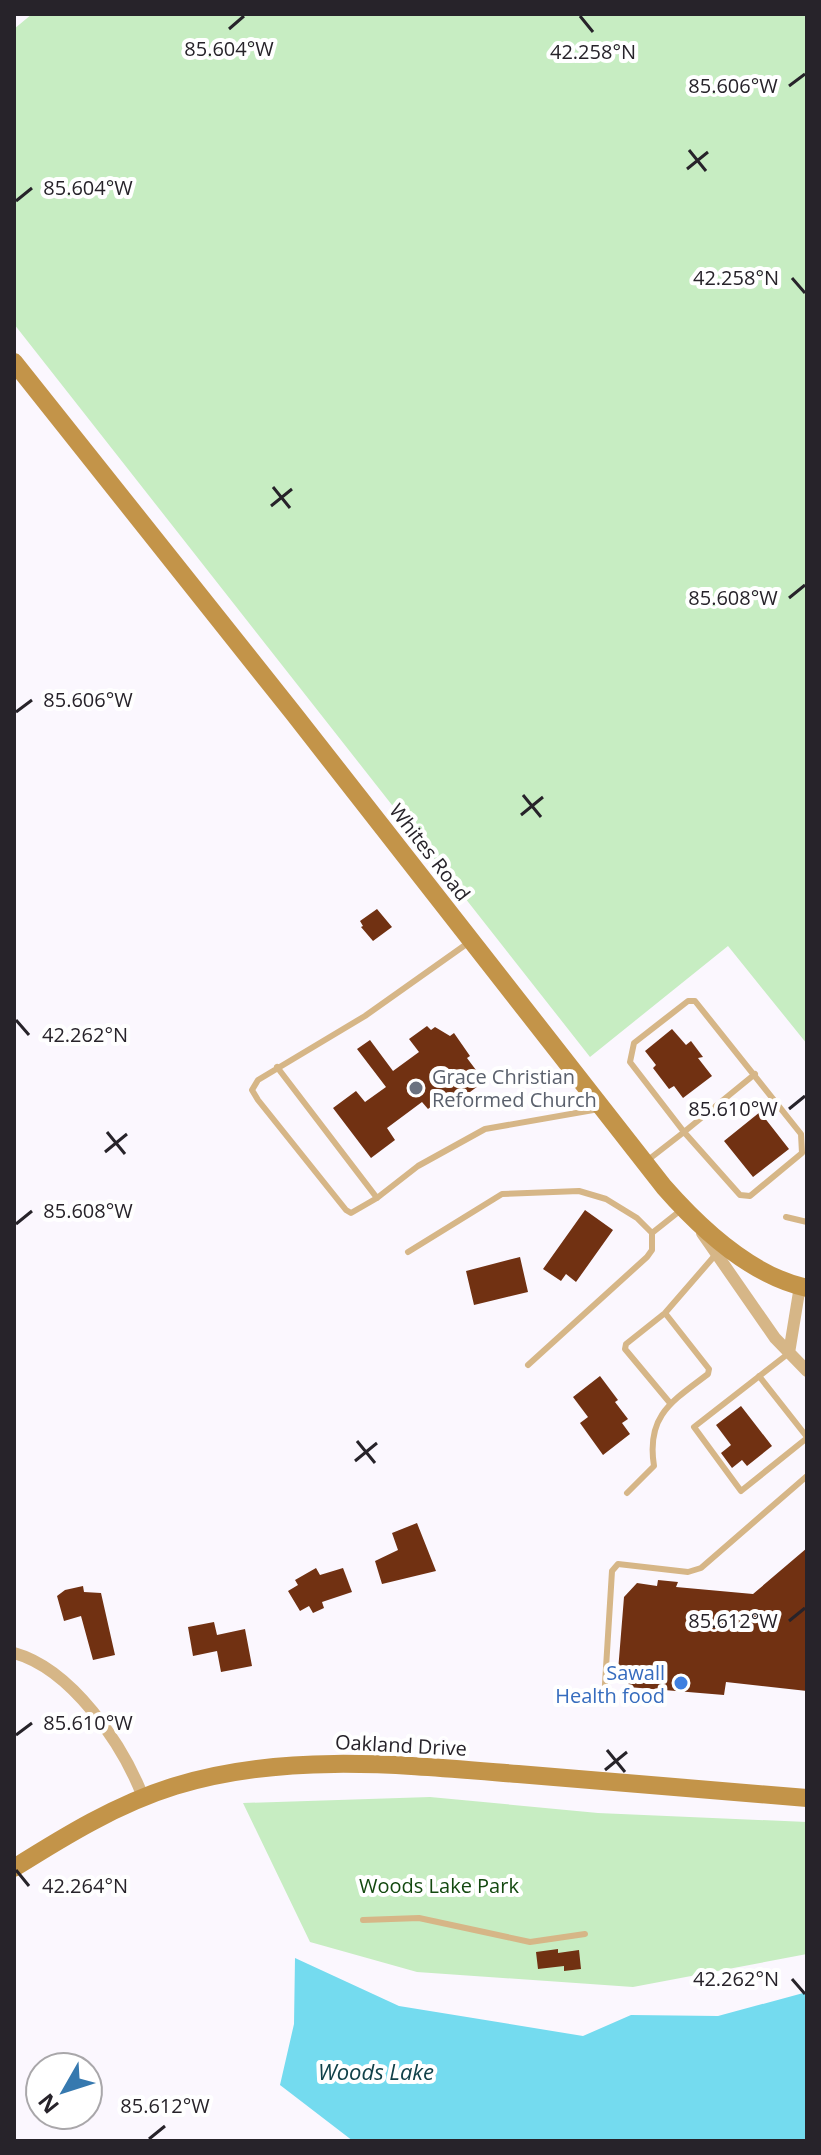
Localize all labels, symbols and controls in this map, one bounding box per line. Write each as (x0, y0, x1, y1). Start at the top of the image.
text: 85.604°W (184, 35, 274, 62)
text: 42.258°N (550, 38, 636, 65)
text: 85.606°W (688, 72, 778, 99)
text: 85.604°W (43, 174, 133, 201)
text: 42.258°N (693, 264, 779, 291)
text: 85.608°W (688, 584, 778, 611)
text: 85.606°W (43, 686, 133, 713)
street label: Whites Road (383, 798, 477, 906)
text: 42.262°N (42, 1021, 128, 1048)
place label: Grace Christian Reformed Church (432, 1063, 597, 1113)
marker: Grace Christian Reformed Church (407, 1079, 425, 1097)
text: 85.610°W (688, 1095, 778, 1122)
text: 85.608°W (43, 1197, 133, 1224)
text: 85.612°W (688, 1607, 778, 1634)
place label: Sawall Health food (555, 1659, 665, 1709)
marker: Sawall Health food (672, 1674, 690, 1692)
text: 85.610°W (43, 1709, 133, 1736)
street label: Oakland Drive (334, 1728, 468, 1762)
text: 42.264°N (42, 1872, 128, 1899)
park label: Woods Lake Park (359, 1872, 519, 1899)
text: 42.262°N (693, 1965, 779, 1992)
north arrow (24, 2051, 104, 2131)
water label: Woods Lake (318, 2056, 434, 2086)
text: N (30, 2088, 65, 2121)
text: 85.612°W (120, 2092, 210, 2119)

